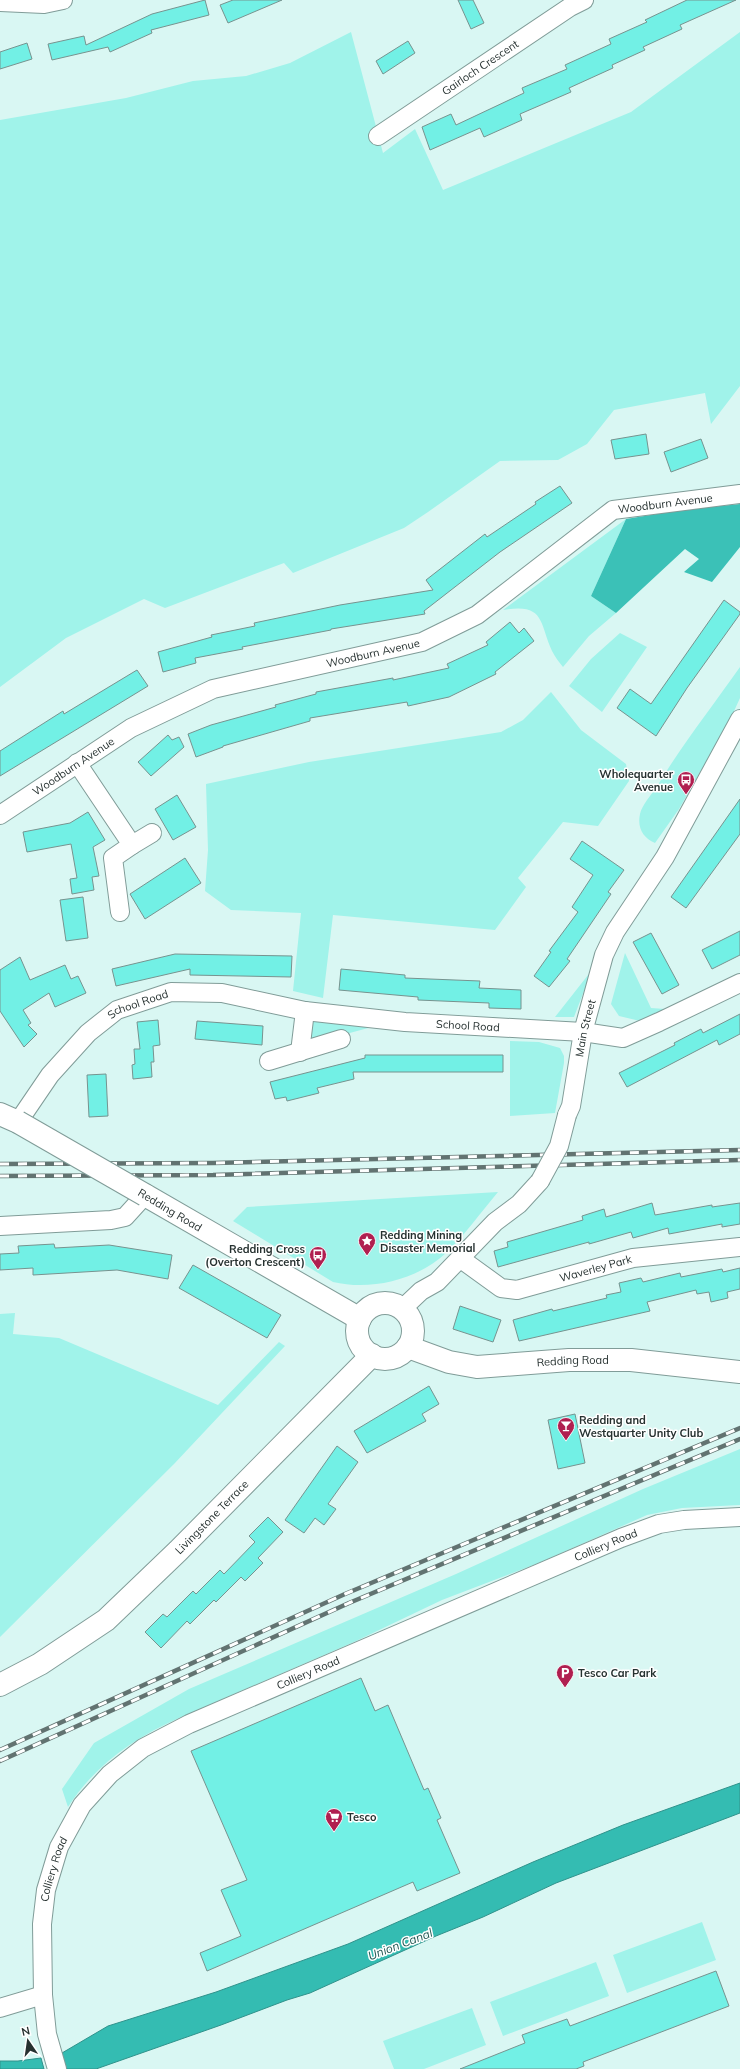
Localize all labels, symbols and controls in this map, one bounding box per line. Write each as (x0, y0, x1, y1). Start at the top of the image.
street label: Gairloch Crescent (439, 37, 521, 98)
street label: Woodburn Avenue (617, 491, 713, 516)
street label: Woodburn Avenue (325, 636, 421, 670)
street label: Woodburn Avenue (30, 734, 117, 799)
place label: Wholequarter Avenue (599, 767, 674, 794)
bus stop icon: Wholequarter Avenue (676, 770, 696, 795)
street label: School Road (104, 986, 170, 1022)
street label: Main Street (572, 998, 599, 1058)
street label: School Road (436, 1017, 500, 1034)
street label: Redding Road (135, 1185, 205, 1235)
place label: Redding Mining Disaster Memorial (380, 1228, 476, 1255)
place icon: Redding Mining Disaster Memorial (357, 1231, 377, 1256)
place label: Redding Cross (Overton Crescent) (205, 1242, 305, 1269)
bus stop icon: Redding Cross (Overton Crescent) (308, 1245, 328, 1270)
street label: Waverley Park (558, 1252, 634, 1285)
street label: Redding Road (536, 1353, 609, 1369)
place label: Redding and Westquarter Unity Club (579, 1413, 703, 1440)
bar icon: Redding and Westquarter Unity Club (556, 1416, 576, 1441)
street label: Livingstone Terrace (172, 1477, 251, 1557)
street label: Colliery Road (572, 1526, 639, 1564)
street label: Colliery Road (274, 1653, 342, 1692)
parking icon: Tesco Car Park (555, 1663, 575, 1688)
place label: Tesco Car Park (578, 1666, 657, 1680)
supermarket icon: Tesco (324, 1807, 344, 1832)
place label: Tesco (347, 1810, 377, 1824)
street label: Colliery Road (38, 1834, 70, 1902)
water label: Union Canal (366, 1925, 435, 1963)
north arrow (8, 2021, 48, 2061)
text: N (20, 2024, 31, 2039)

